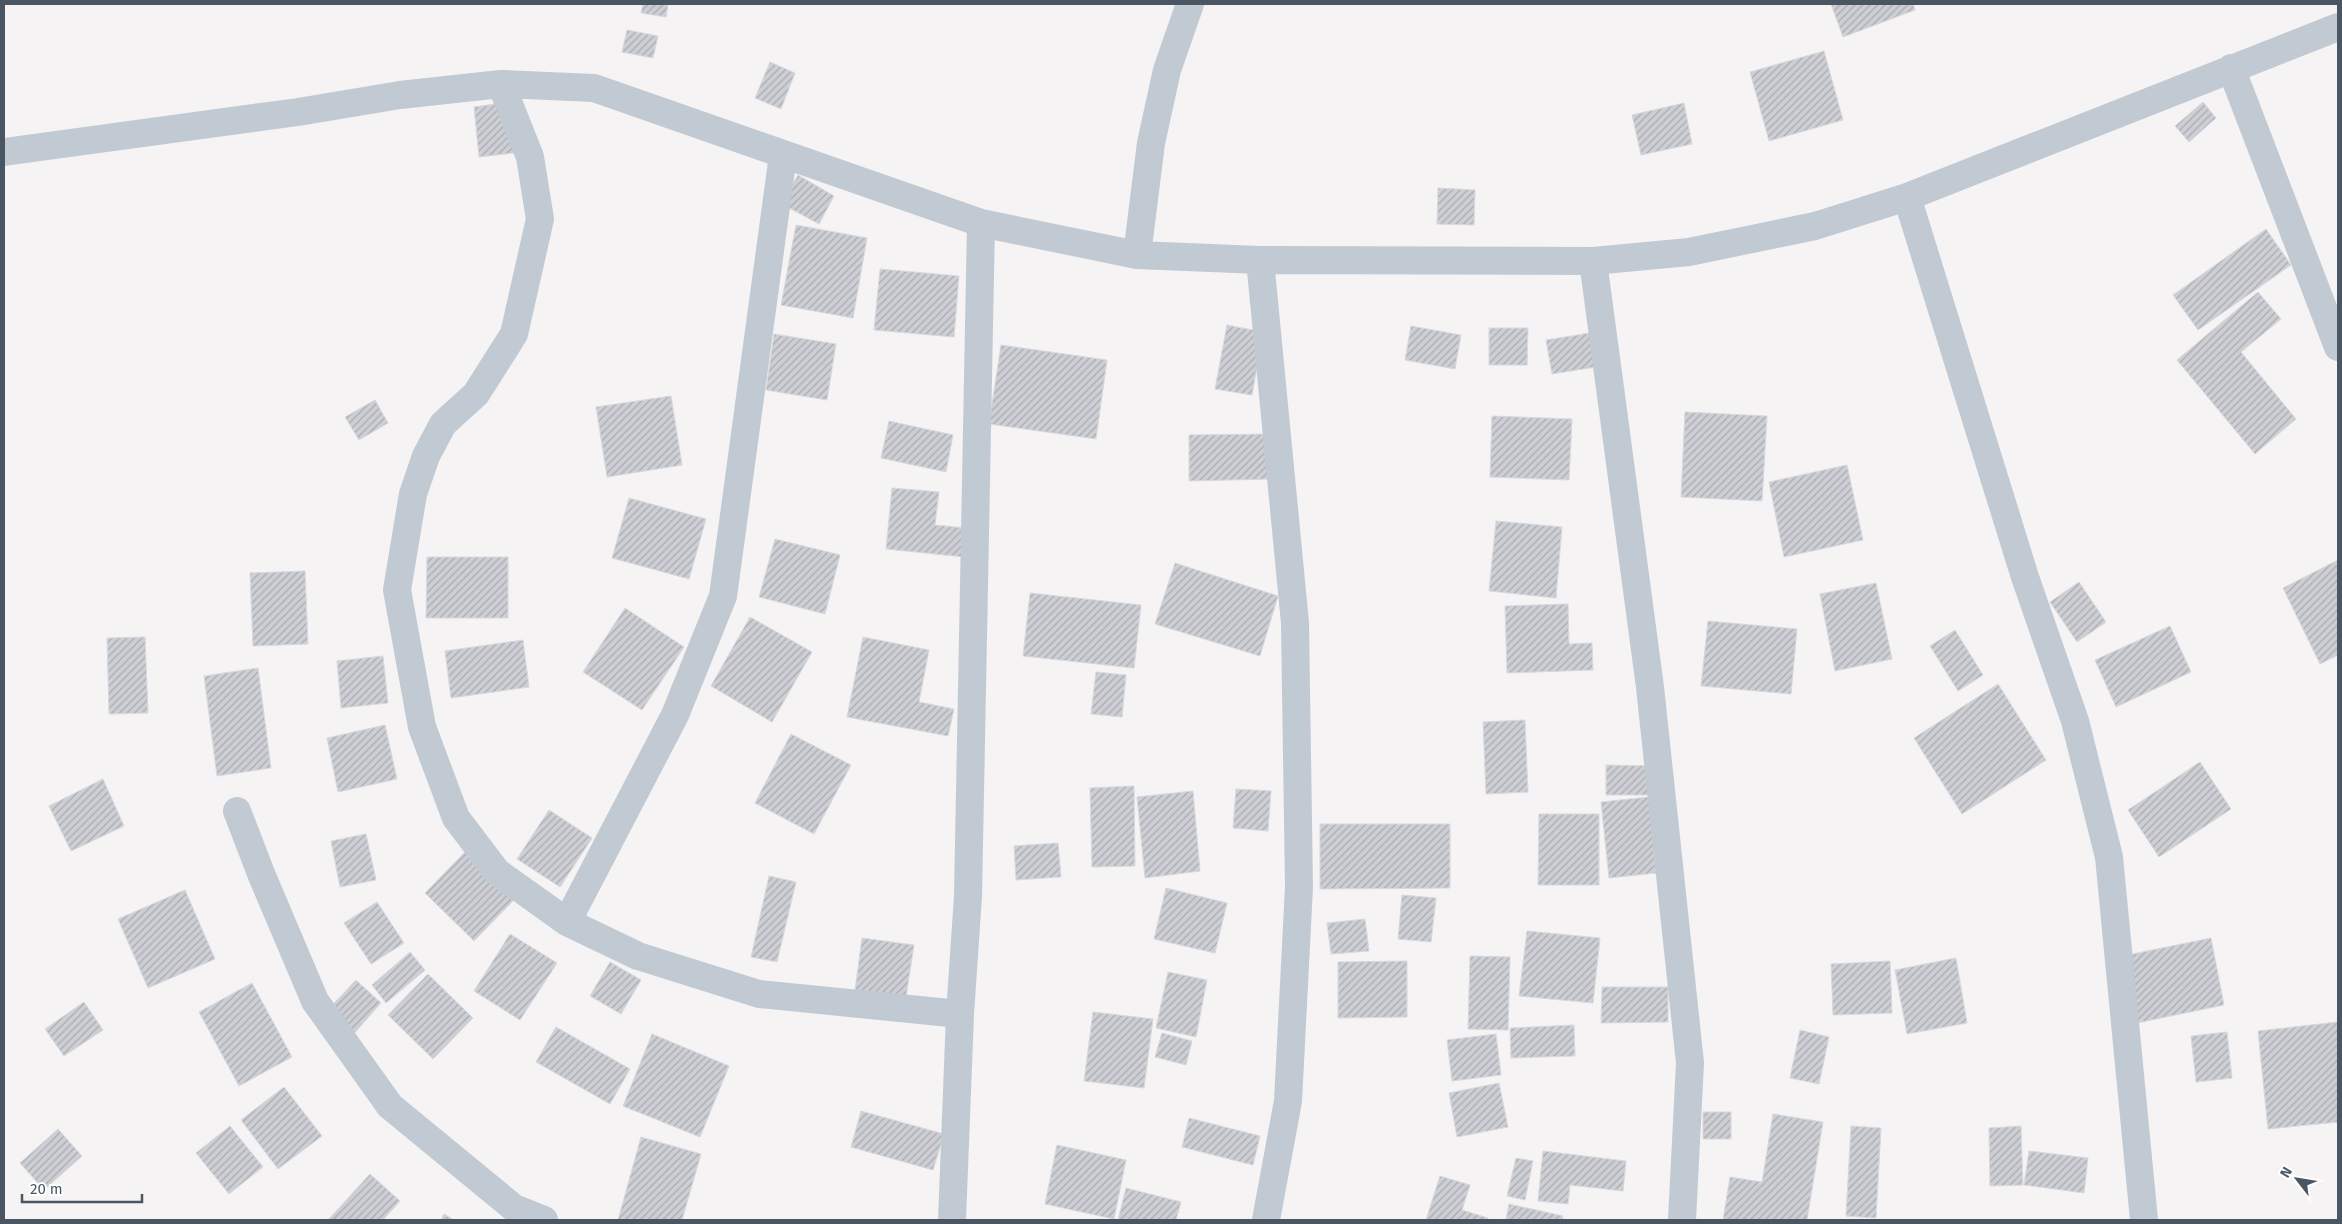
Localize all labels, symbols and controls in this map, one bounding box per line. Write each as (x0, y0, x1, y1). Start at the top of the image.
north arrow (2272, 1154, 2322, 1204)
text: N (2277, 1164, 2296, 1181)
scale bar (22, 1172, 142, 1204)
text: 20 m (30, 1180, 63, 1198)

